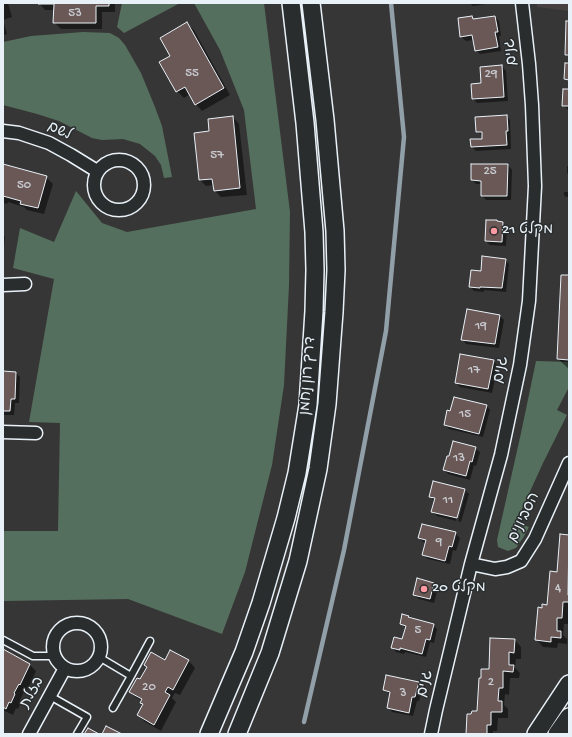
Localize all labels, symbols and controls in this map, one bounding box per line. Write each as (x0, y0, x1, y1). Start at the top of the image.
house number: 53 (68, 6, 82, 22)
street label: גנים (501, 37, 523, 67)
house number: 55 (185, 66, 199, 82)
house number: 29 (485, 67, 497, 83)
street label: לשם (44, 119, 74, 145)
house number: 57 (210, 148, 224, 164)
house number: 25 (483, 164, 497, 180)
house number: 50 (17, 178, 31, 194)
place label: מקלט 21 (502, 222, 553, 240)
marker: מקלט 21 (489, 226, 499, 236)
house number: 19 (475, 319, 487, 335)
street label: דרך רון נחמן (297, 336, 321, 416)
street label: גנים (491, 355, 513, 385)
house number: 17 (468, 363, 480, 379)
house number: 15 (459, 407, 471, 423)
house number: 13 (453, 451, 465, 467)
street label: הסביונים (505, 490, 545, 546)
house number: 11 (443, 493, 453, 509)
house number: 9 (436, 535, 442, 551)
place label: מקלט 20 (432, 580, 486, 598)
house number: 4 (555, 581, 561, 597)
marker: מקלט 20 (419, 584, 429, 594)
house number: 5 (415, 623, 421, 639)
street label: גנים (414, 669, 438, 699)
street label: בזלת (17, 674, 49, 712)
house number: 2 (488, 675, 494, 691)
house number: 20 (142, 680, 156, 696)
house number: 3 (400, 686, 406, 702)

